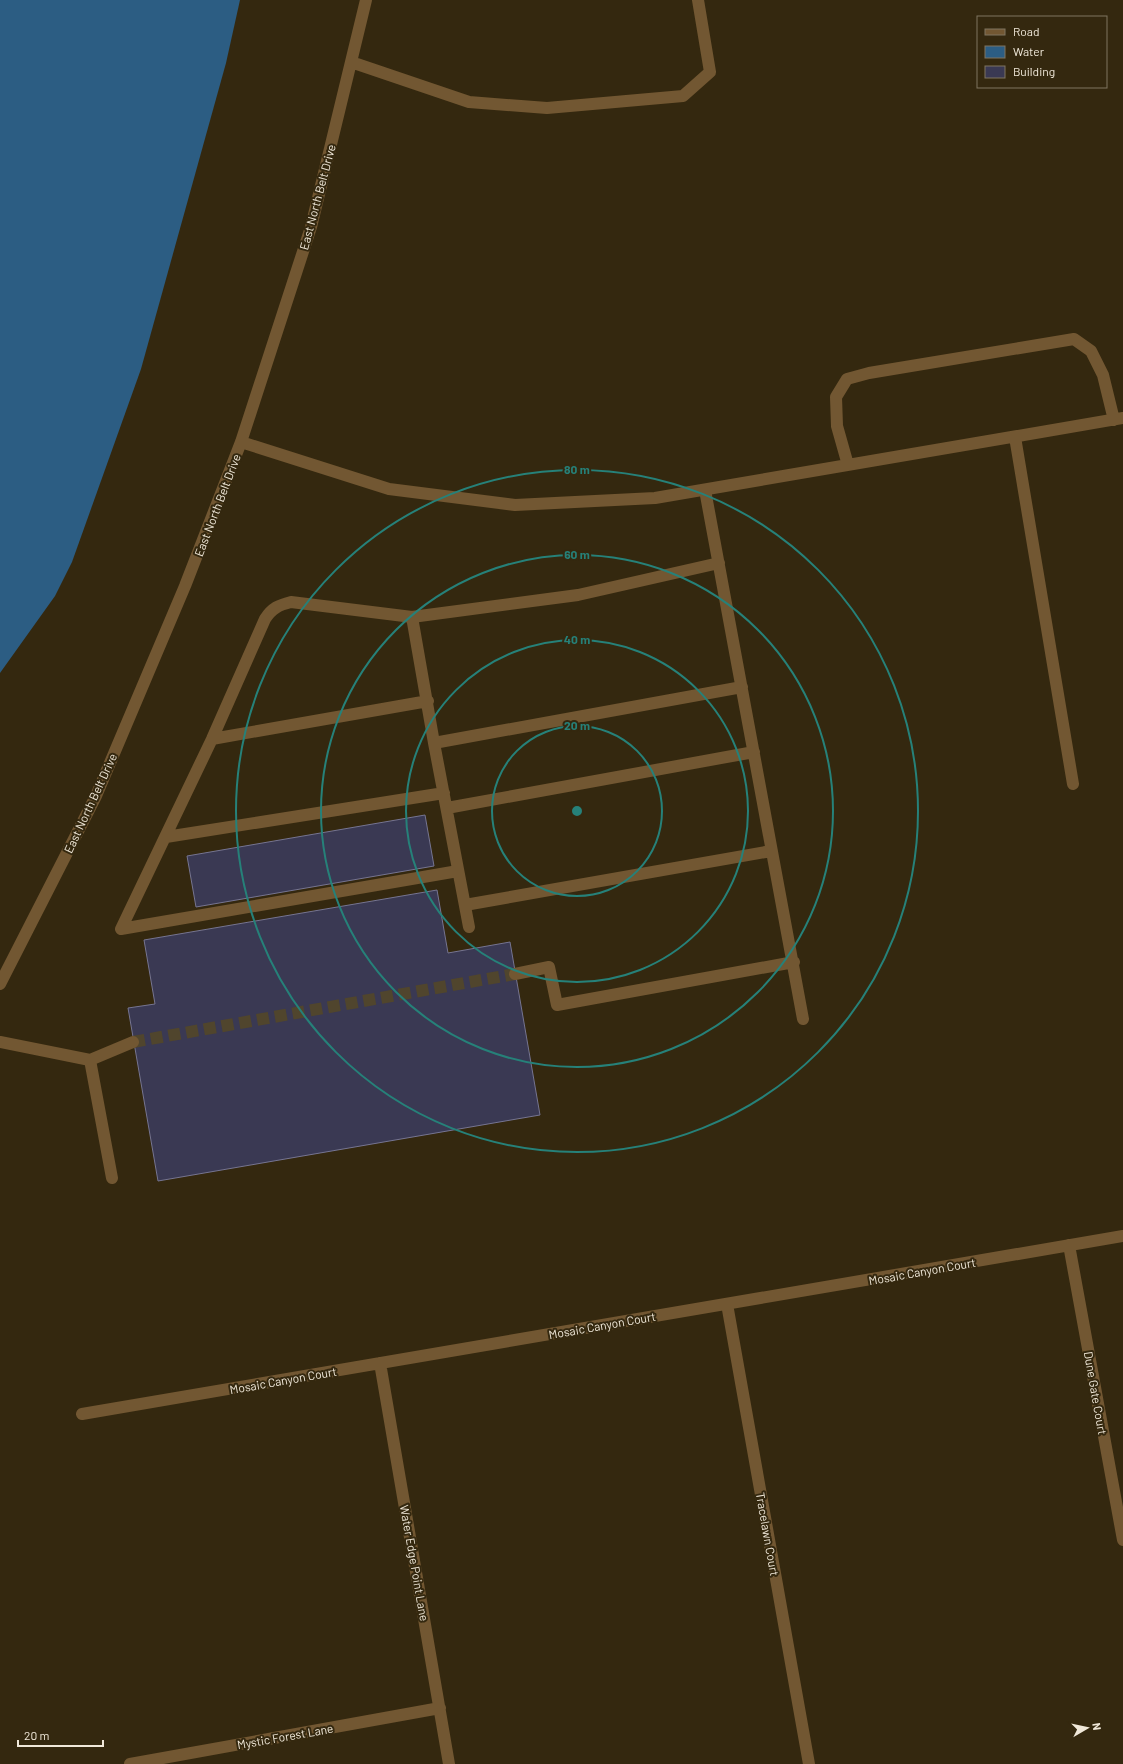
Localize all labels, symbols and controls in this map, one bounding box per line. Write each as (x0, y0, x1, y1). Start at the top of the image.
legend (977, 16, 1107, 88)
text: Road (1013, 24, 1040, 38)
text: Water (1013, 44, 1045, 58)
text: Building (1013, 64, 1055, 78)
street label: East North Belt Drive (296, 143, 338, 251)
street label: East North Belt Drive (191, 452, 243, 558)
text: 80 m (564, 462, 590, 476)
text: 60 m (564, 547, 590, 561)
text: 40 m (564, 632, 590, 646)
text: 20 m (564, 718, 590, 732)
street label: East North Belt Drive (61, 751, 119, 855)
centre of rings (570, 804, 584, 818)
street label: Mosaic Canyon Court (867, 1255, 977, 1287)
street label: Mosaic Canyon Court (547, 1309, 657, 1341)
street label: Dune Gate Court (1082, 1350, 1110, 1436)
street label: Mosaic Canyon Court (228, 1364, 338, 1396)
street label: Tracelawn Court (754, 1491, 782, 1577)
street label: Water Edge Point Lane (398, 1504, 432, 1622)
north arrow (1067, 1708, 1107, 1748)
street label: Mystic Forest Lane (236, 1721, 334, 1751)
scale bar (18, 1722, 103, 1748)
text: N (1090, 1722, 1104, 1731)
text: 20 m (24, 1728, 50, 1742)

